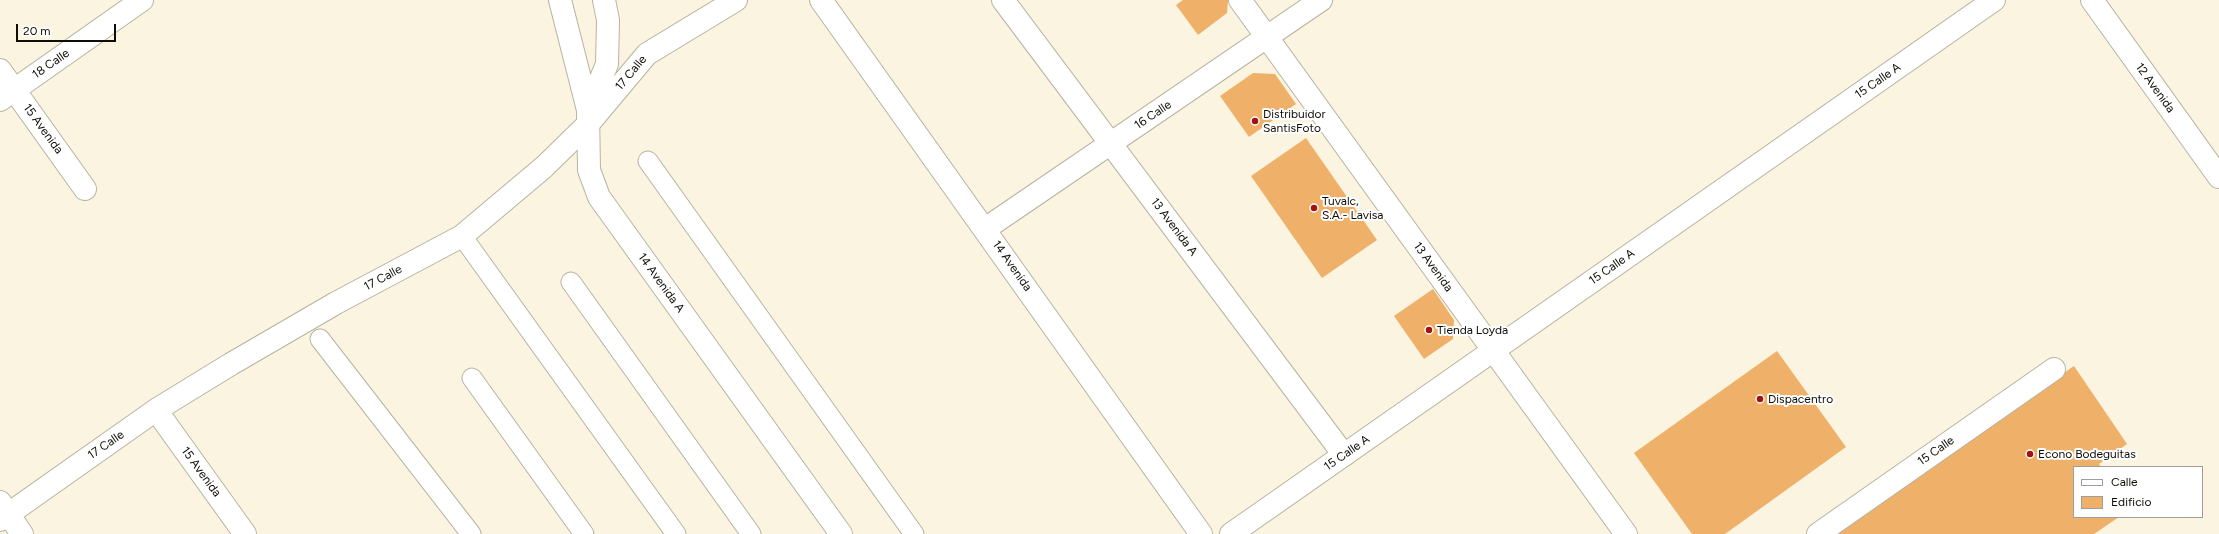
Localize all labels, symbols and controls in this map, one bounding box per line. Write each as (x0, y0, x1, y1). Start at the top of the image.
scale bar (18, 16, 118, 42)
text: 20 m (23, 24, 51, 38)
street label: 18 Calle (30, 46, 72, 82)
street label: 17 Calle (612, 53, 650, 93)
street label: 15 Calle A (1852, 60, 1904, 102)
street label: 12 Avenida (2132, 60, 2178, 116)
street label: 16 Calle (1132, 97, 1174, 133)
street label: 15 Avenida (20, 101, 66, 157)
place label: Distribuidor SantisFoto (1263, 107, 1326, 135)
marker: Distribuidor SantisFoto (1250, 116, 1260, 126)
place label: Tuvalc, S.A.- Lavisa (1322, 194, 1383, 222)
street label: 13 Avenida A (1148, 195, 1200, 259)
marker: Tuvalc, S.A.- Lavisa (1309, 203, 1319, 213)
street label: 14 Avenida (989, 238, 1035, 294)
street label: 13 Avenida (1410, 239, 1456, 295)
street label: 15 Calle A (1586, 246, 1638, 288)
street label: 14 Avenida A (635, 251, 687, 315)
street label: 17 Calle (362, 262, 404, 294)
place label: Tienda Loyda (1437, 323, 1508, 337)
marker: Tienda Loyda (1424, 325, 1434, 335)
place label: Dispacentro (1768, 392, 1833, 406)
marker: Dispacentro (1755, 394, 1765, 404)
street label: 17 Calle (85, 427, 127, 463)
street label: 15 Calle A (1321, 432, 1373, 474)
street label: 15 Calle (1915, 433, 1957, 469)
street label: 15 Avenida (178, 444, 224, 500)
place label: Econo Bodeguitas (2038, 447, 2136, 461)
marker: Econo Bodeguitas (2025, 449, 2035, 459)
legend (2073, 466, 2203, 518)
text: Calle (2111, 475, 2138, 489)
text: Edificio (2111, 495, 2151, 509)

